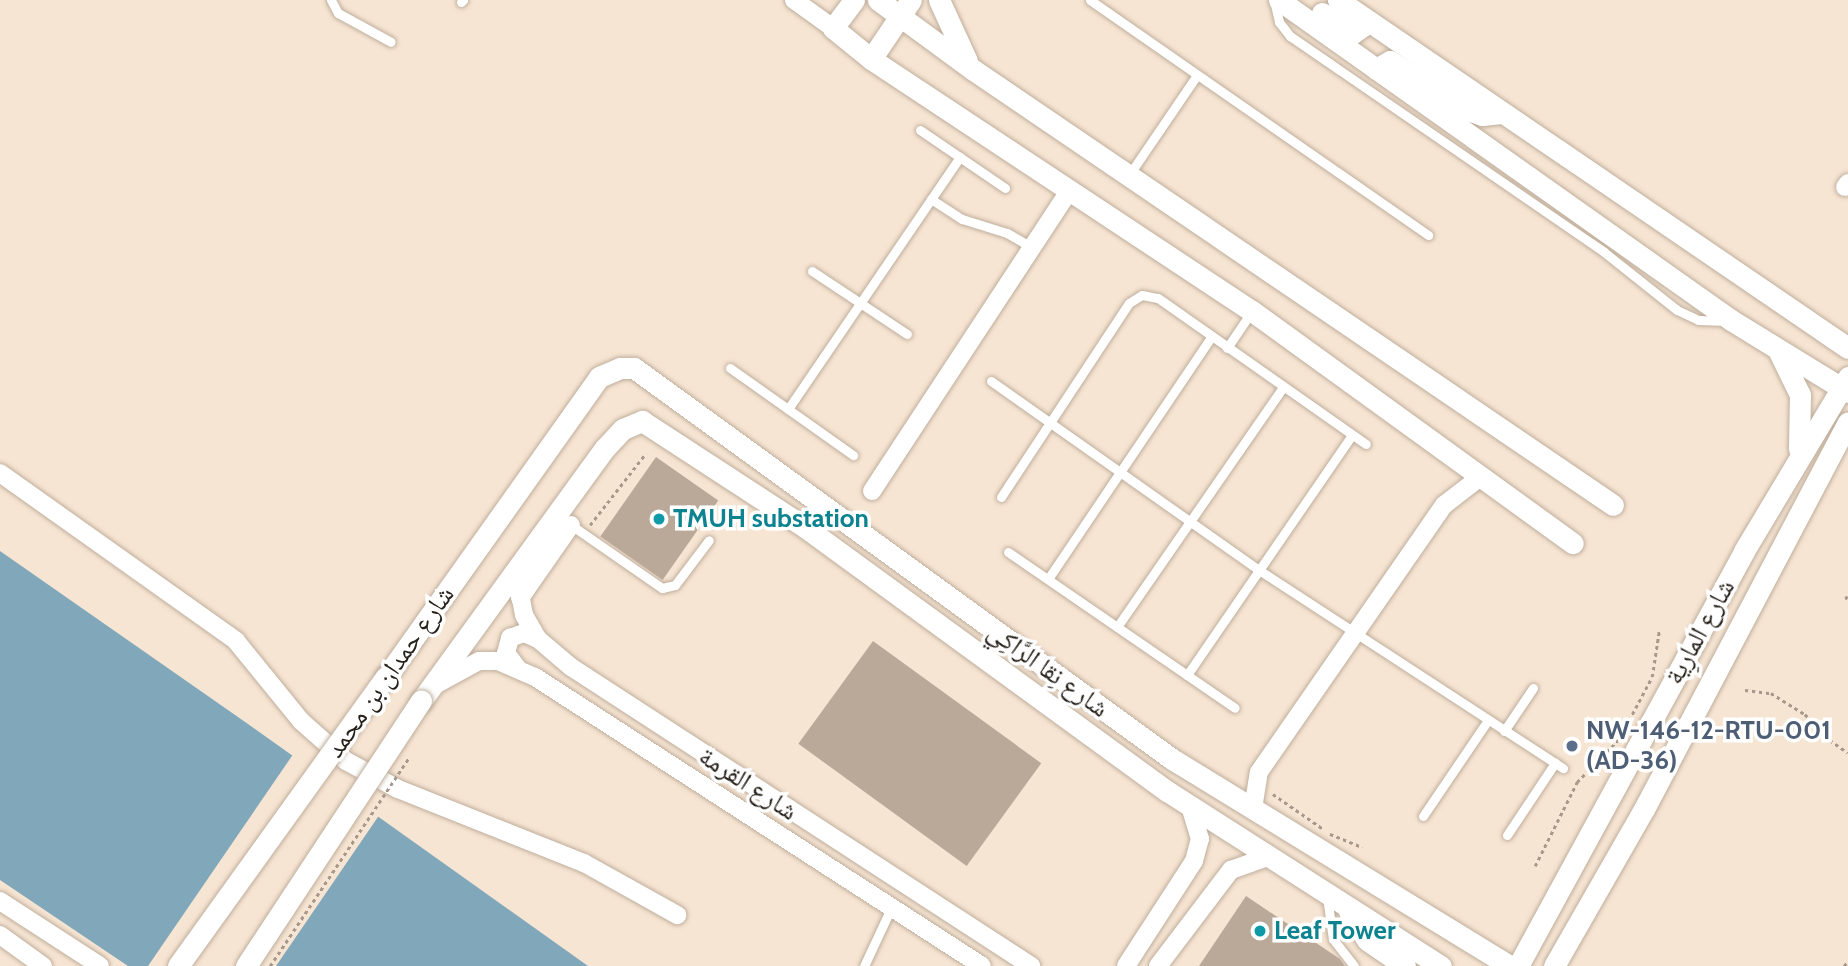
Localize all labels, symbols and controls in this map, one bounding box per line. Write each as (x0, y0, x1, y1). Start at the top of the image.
place label: TMUH substation (673, 503, 869, 535)
marker: TMUH substation (651, 511, 667, 527)
street label: شارع المارِية (1658, 574, 1742, 690)
street label: شارع حمدان بن محمد (319, 580, 461, 764)
street label: شارع نِقا الرَّاكِي (981, 616, 1115, 724)
place label: NW-146-12-RTU-001 (AD-36) (1586, 715, 1831, 776)
marker: NW-146-12-RTU-001 (AD-36) (1564, 738, 1580, 754)
street label: شارع القرمة (693, 741, 803, 827)
place label: Leaf Tower (1274, 915, 1396, 947)
marker: Leaf Tower (1252, 923, 1268, 939)

